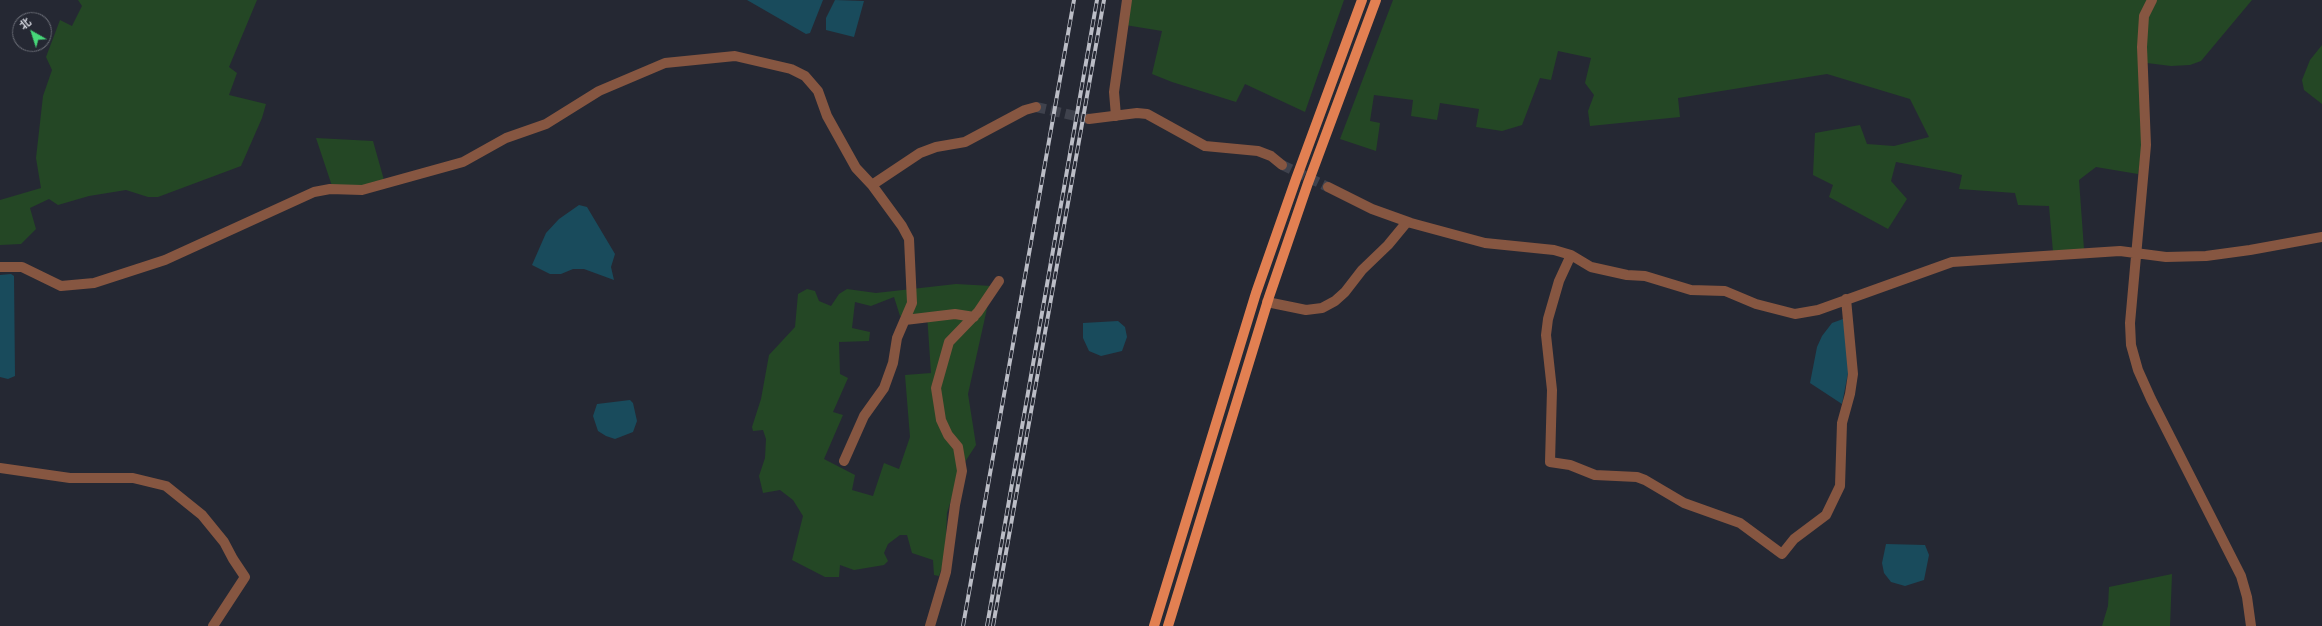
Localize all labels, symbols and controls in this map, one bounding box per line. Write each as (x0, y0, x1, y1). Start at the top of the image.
north arrow (12, 12, 52, 52)
text: 北 (16, 15, 34, 32)

